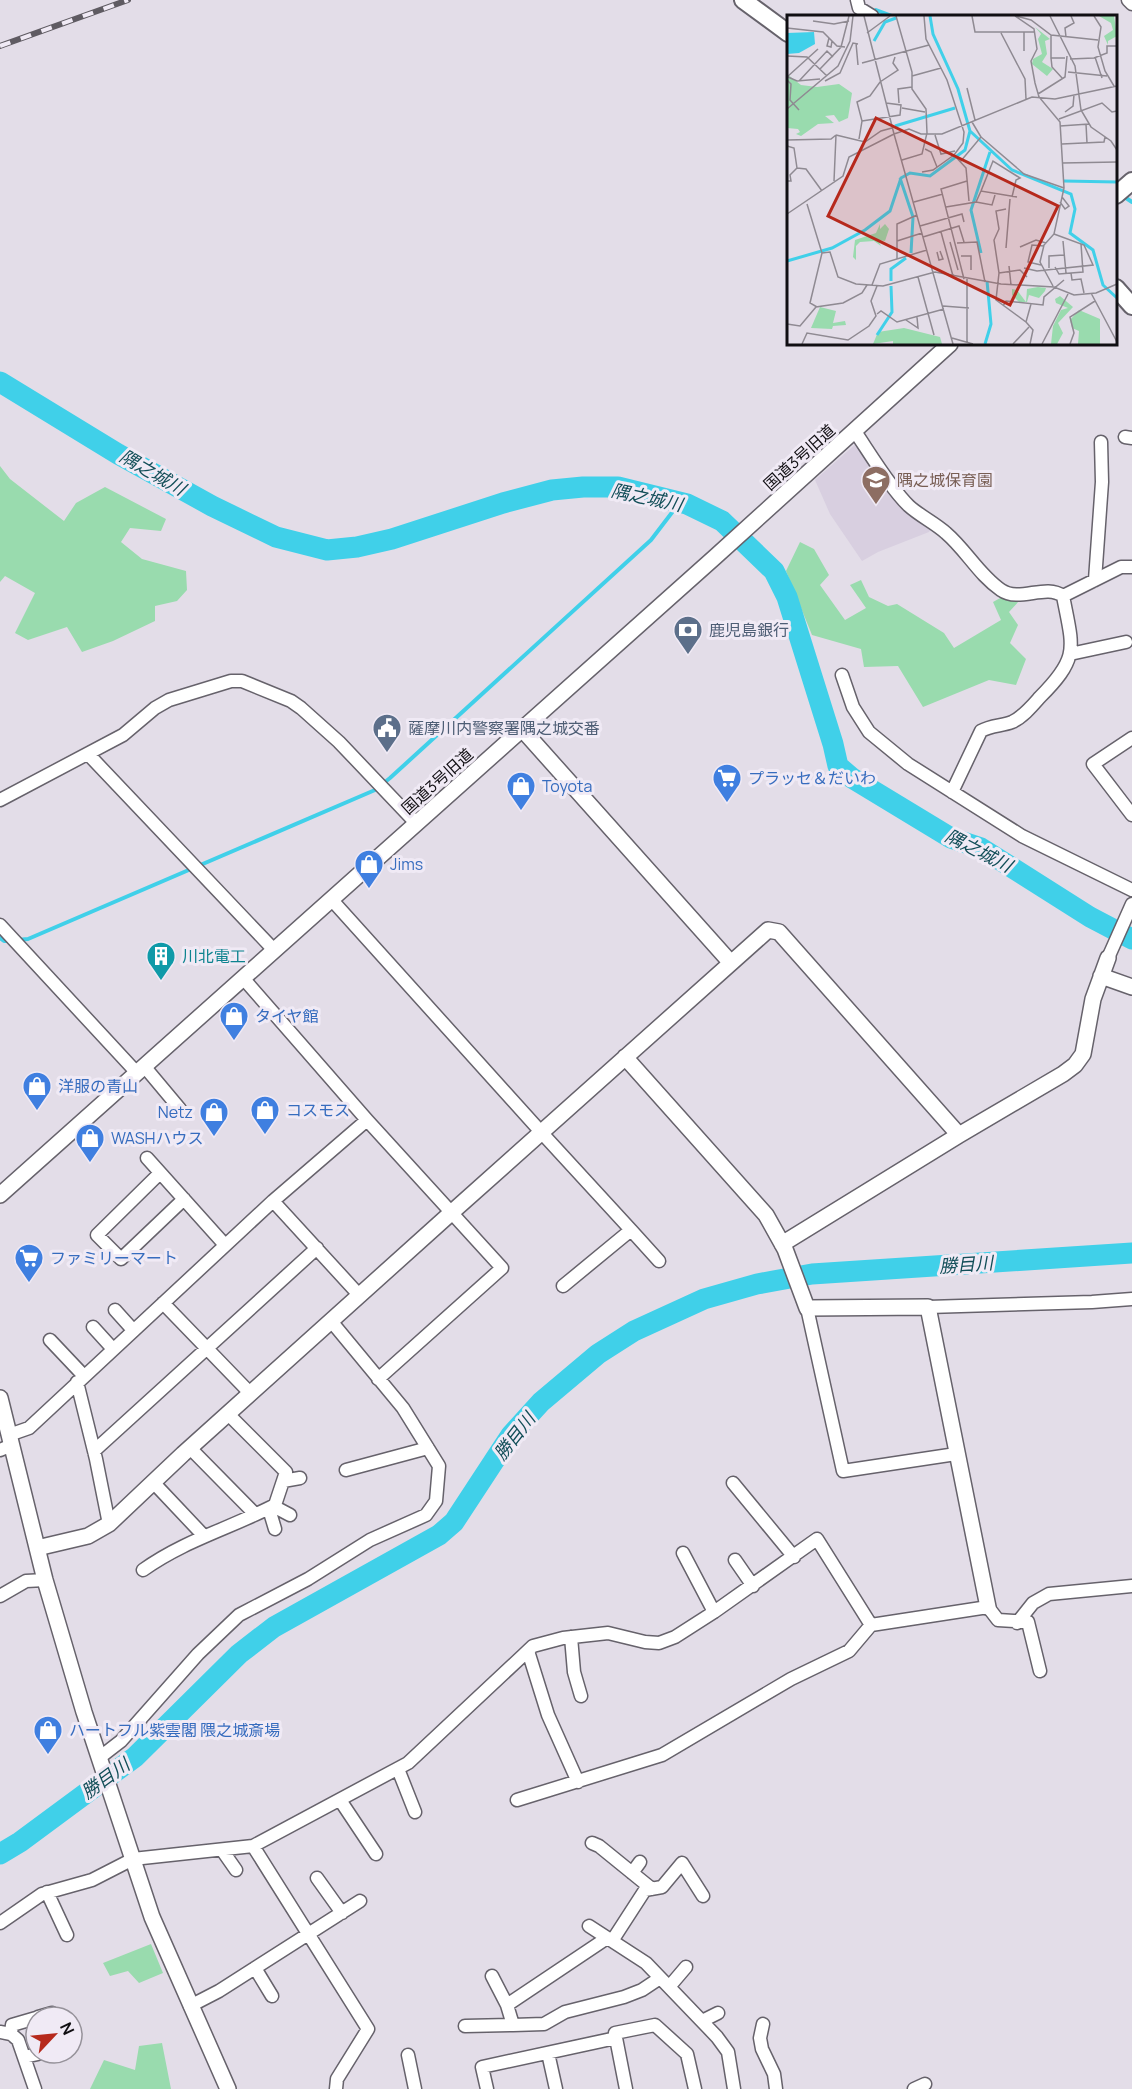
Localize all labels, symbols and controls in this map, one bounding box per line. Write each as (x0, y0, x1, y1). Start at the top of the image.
inset map (787, 15, 1117, 345)
street label: 国道3号旧道 (759, 419, 839, 495)
water label: 隅之城川 (116, 444, 192, 501)
school or university icon: 隅之城保育園 (860, 464, 892, 506)
place label: 隅之城保育園 (897, 469, 993, 491)
water label: 隅之城川 (609, 478, 687, 517)
bank icon: 鹿児島銀行 (672, 614, 704, 656)
place label: 鹿児島銀行 (709, 619, 789, 641)
public building icon: 薩摩川内警察署隅之城交番 (371, 712, 403, 754)
place label: 薩摩川内警察署隅之城交番 (408, 717, 600, 739)
street label: 国道3号旧道 (397, 743, 477, 819)
supermarket icon: プラッセ＆だいわ (711, 762, 743, 804)
place label: プラッセ＆だいわ (748, 767, 876, 789)
shop icon: Toyota (505, 770, 537, 812)
place label: Toyota (542, 775, 592, 797)
water label: 隅之城川 (941, 823, 1018, 878)
shop icon: Jims (353, 848, 385, 890)
place label: Jims (390, 853, 423, 875)
building icon: 川北電工 (145, 940, 177, 982)
place label: 川北電工 (182, 945, 246, 967)
shop icon: タイヤ館 (218, 1000, 250, 1042)
place label: タイヤ館 (255, 1005, 319, 1027)
shop icon: 洋服の青山 (21, 1070, 53, 1112)
place label: 洋服の青山 (58, 1075, 138, 1097)
shop icon: コスモス (249, 1094, 281, 1136)
shop icon: Netz (198, 1096, 230, 1138)
place label: コスモス (286, 1099, 350, 1121)
place label: Netz (158, 1101, 193, 1123)
shop icon: WASHハウス (74, 1122, 106, 1164)
place label: WASHハウス (111, 1127, 203, 1149)
supermarket icon: ファミリーマート (13, 1242, 45, 1284)
place label: ファミリーマート (50, 1247, 178, 1269)
water label: 勝目川 (938, 1250, 996, 1278)
water label: 勝目川 (488, 1406, 541, 1465)
shop icon: ハートフル紫雲閣 隈之城斎場 (32, 1714, 64, 1756)
place label: ハートフル紫雲閣 隈之城斎場 (69, 1719, 280, 1741)
water label: 勝目川 (76, 1751, 136, 1804)
north arrow (24, 2005, 84, 2065)
text: N (55, 2018, 80, 2038)

